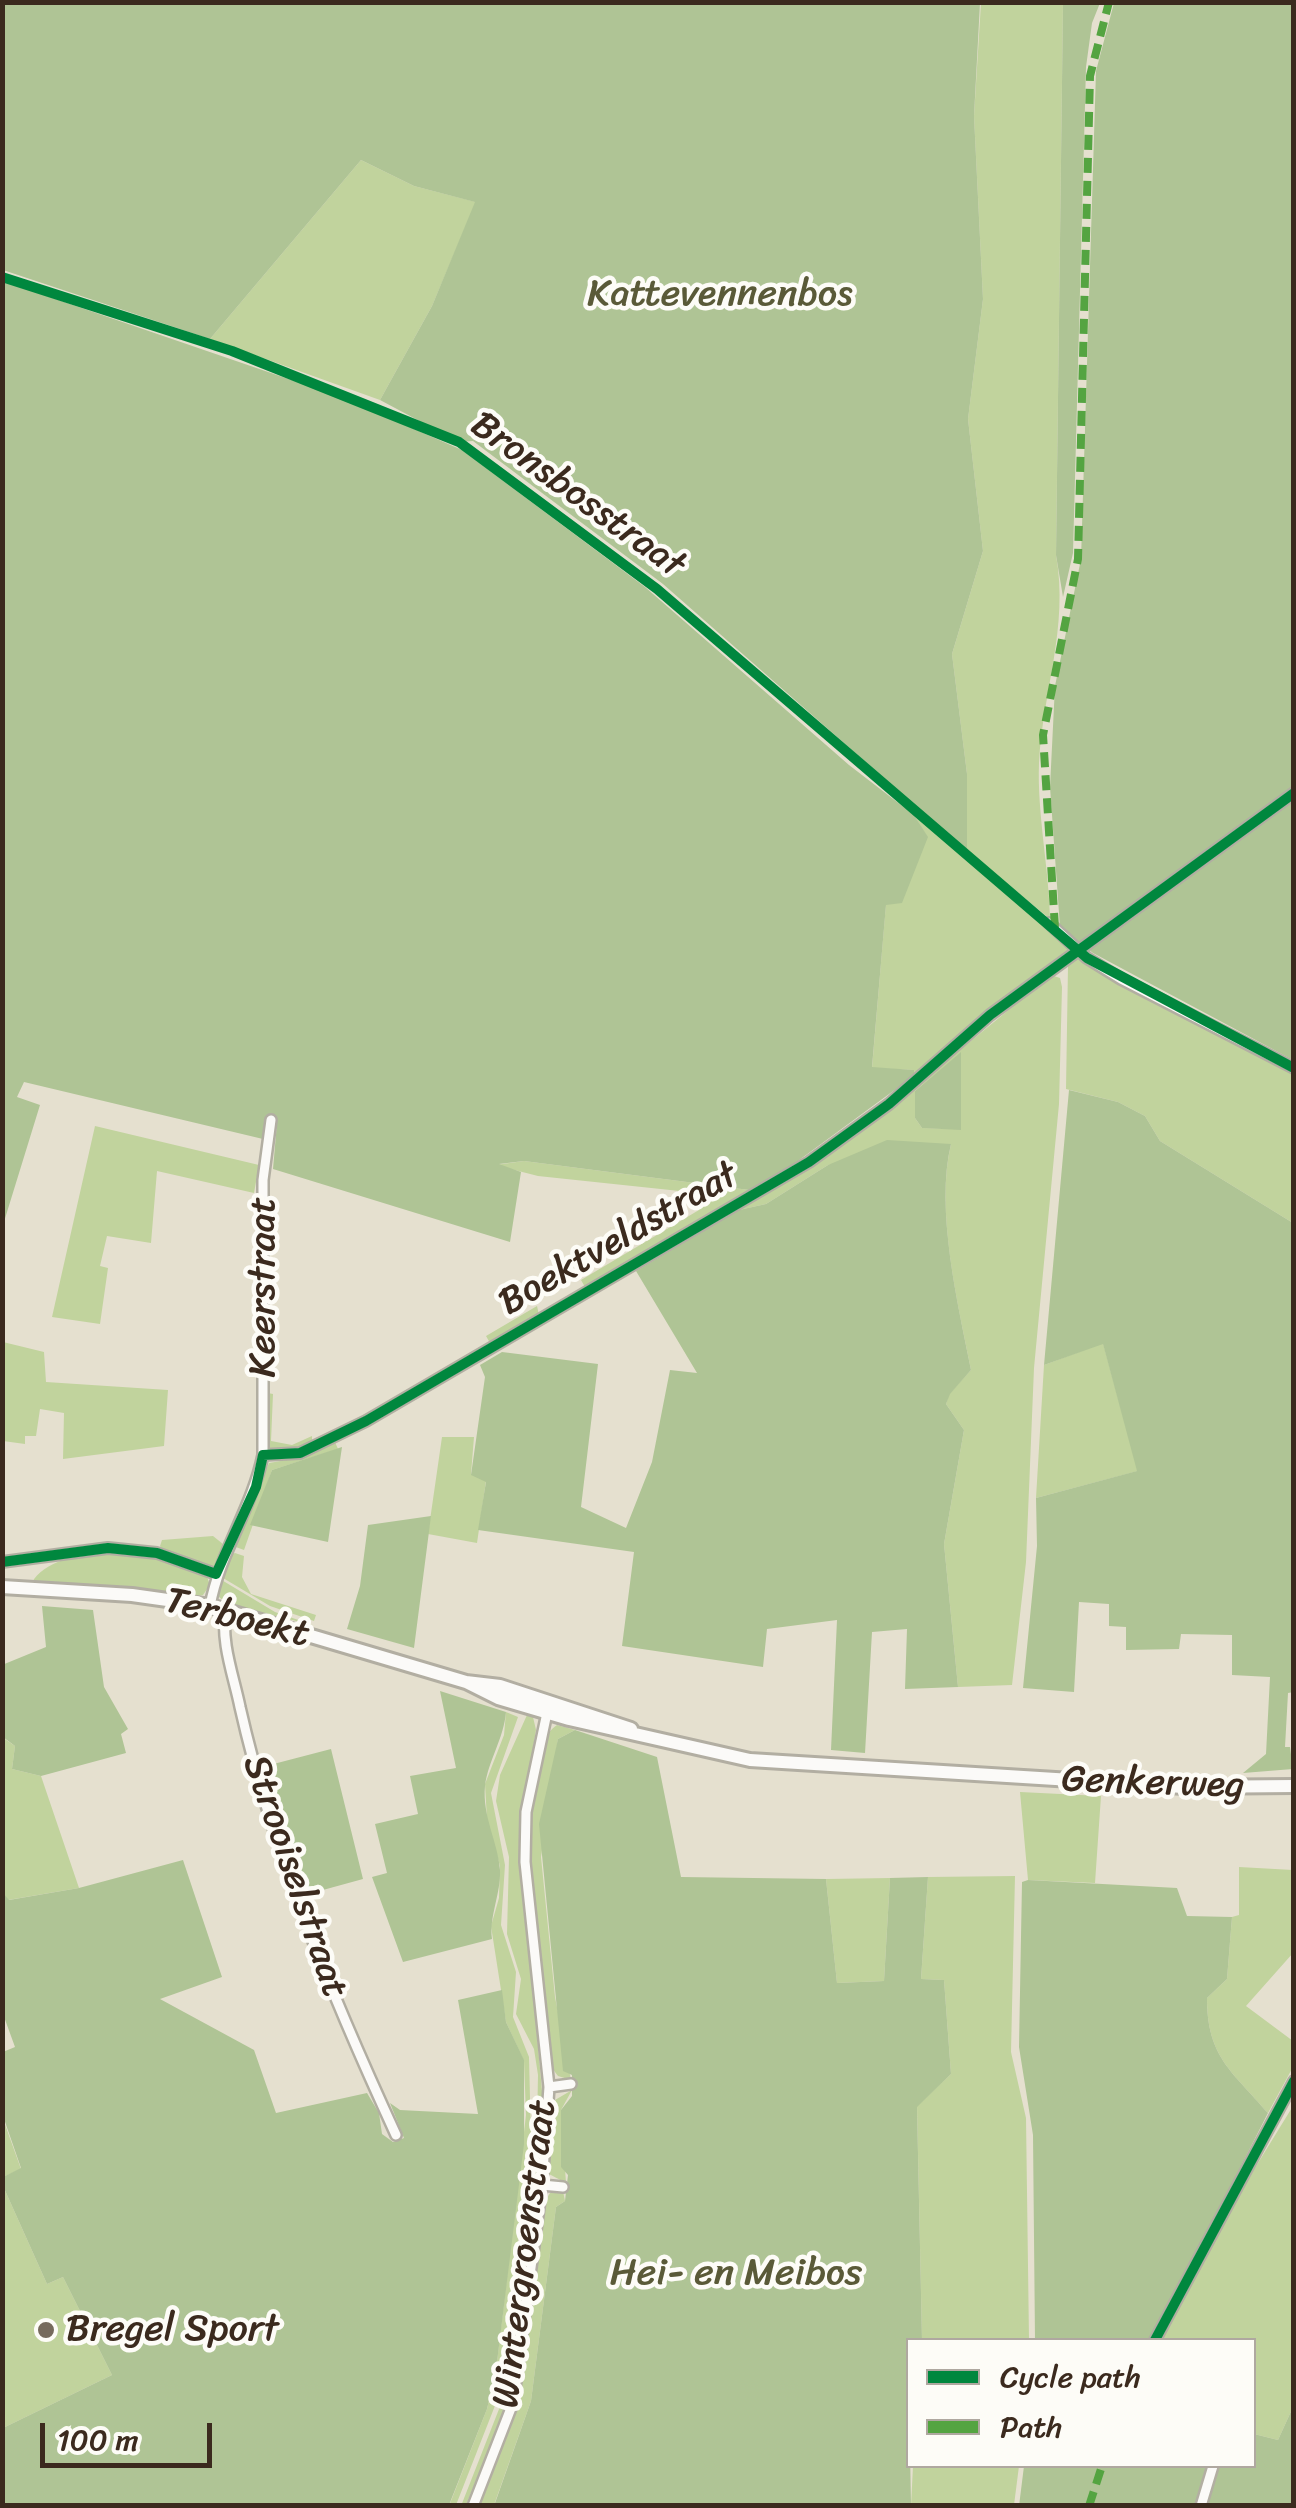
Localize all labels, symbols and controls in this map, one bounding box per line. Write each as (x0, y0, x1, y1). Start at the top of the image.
park label: Kattevennenbos (587, 272, 853, 318)
street label: Bronsbosstraat (461, 403, 693, 589)
street label: Boektveldstraat (492, 1153, 746, 1327)
street label: Keerstraat (241, 1197, 287, 1377)
street label: Terboekt (160, 1579, 314, 1659)
street label: Strooiselstraat (231, 1749, 357, 2005)
street label: Genkerweg (1061, 1758, 1245, 1810)
street label: Wintergroenstraat (484, 2097, 568, 2411)
park label: Hei- en Meibos (610, 2251, 862, 2297)
place label: Bregel Sport (66, 2307, 279, 2353)
marker: Bregel Sport (35, 2319, 57, 2341)
legend (906, 2338, 1256, 2468)
text: Cycle path (1000, 2350, 1141, 2404)
text: Path (1000, 2400, 1062, 2454)
scale bar (45, 2403, 218, 2465)
text: 100 m (57, 2413, 139, 2467)

